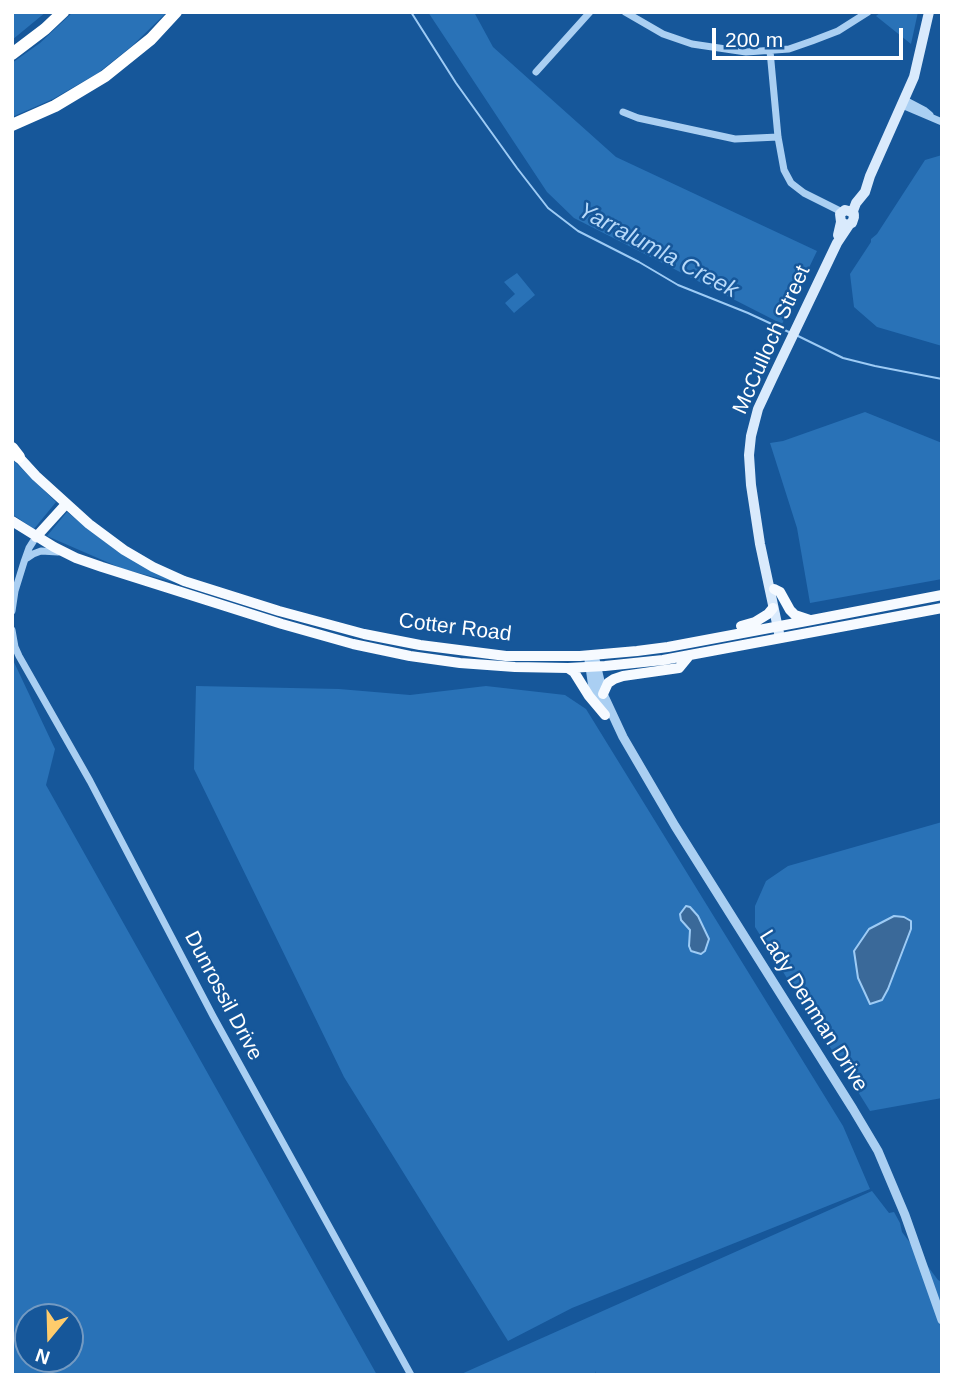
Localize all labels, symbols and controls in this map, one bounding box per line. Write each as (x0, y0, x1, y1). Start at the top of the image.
scale bar (716, 14, 907, 58)
text: 200 m (725, 28, 783, 51)
water label: Yarralumla Creek (573, 197, 743, 305)
street label: McCulloch Street (728, 262, 816, 418)
street label: Cotter Road (397, 609, 513, 647)
street label: Lady Denman Drive (753, 926, 873, 1096)
street label: Dunrossil Drive (178, 927, 268, 1065)
north arrow (14, 1303, 84, 1373)
text: N (33, 1344, 53, 1369)

